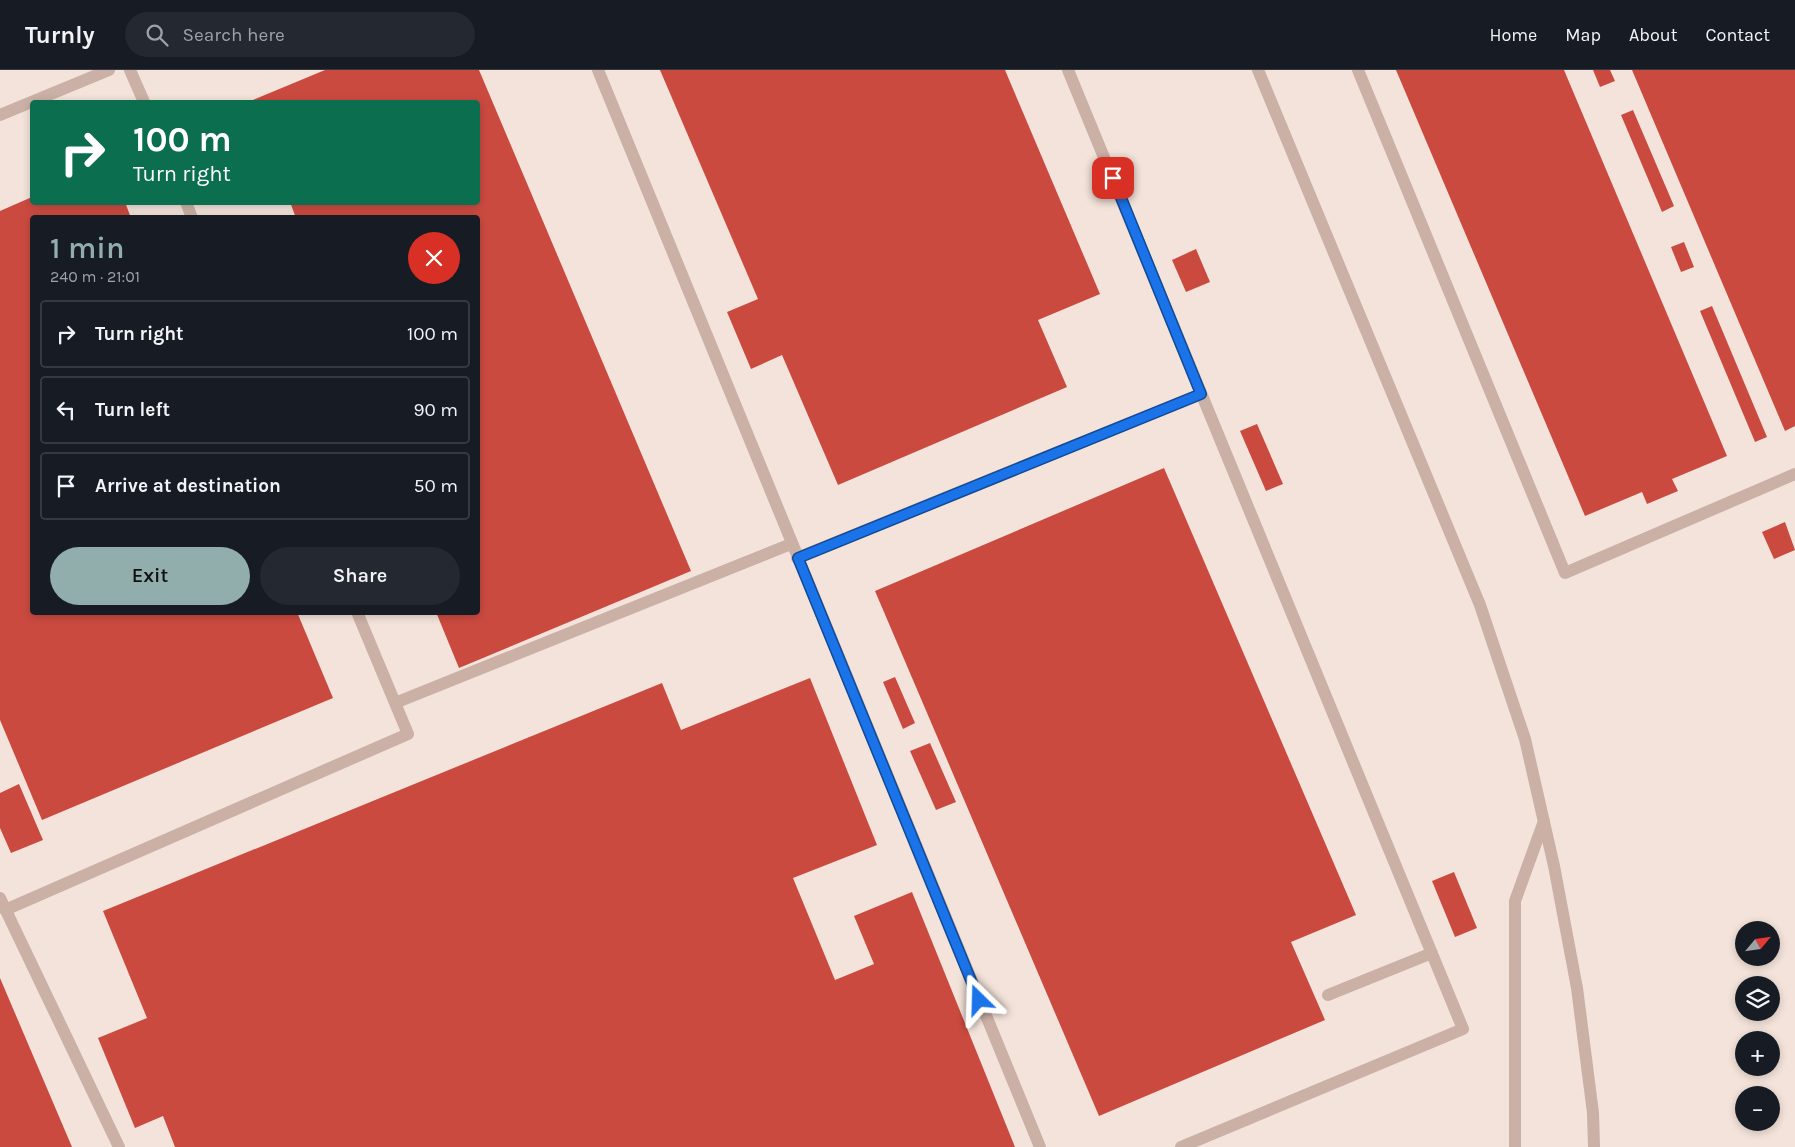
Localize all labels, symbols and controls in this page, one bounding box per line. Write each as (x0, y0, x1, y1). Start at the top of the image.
search box (125, 12, 475, 57)
text: Turnly (25, 21, 95, 49)
icon: search (143, 21, 171, 49)
text: Search here (183, 24, 285, 46)
text: Home (1489, 24, 1537, 46)
text: Map (1565, 24, 1601, 46)
text: About (1629, 24, 1678, 46)
text: Contact (1706, 24, 1770, 46)
text: 100 m (133, 119, 232, 160)
icon: right (50, 120, 115, 185)
pin (1092, 157, 1134, 199)
text: Turn right (133, 161, 231, 187)
icon: arrive (1099, 164, 1127, 192)
text: 1 min (50, 230, 124, 266)
button: close (408, 232, 460, 284)
text: 240 m · 21:01 (50, 267, 140, 286)
icon: right (52, 320, 80, 348)
text: Turn right (95, 323, 184, 345)
text: 100 m (407, 323, 458, 345)
icon: left (52, 396, 80, 424)
text: Turn left (95, 399, 170, 421)
text: 90 m (413, 399, 458, 421)
icon: arrive (52, 472, 80, 500)
text: Arrive at destination (95, 475, 281, 497)
text: 50 m (414, 475, 458, 497)
button: Exit (50, 547, 250, 605)
button: Share (260, 547, 460, 605)
north arrow (1735, 921, 1780, 966)
map controls (1735, 921, 1780, 1131)
position arrow (952, 973, 1004, 1025)
button: layers (1735, 976, 1780, 1021)
button: + (1735, 1031, 1780, 1076)
button: − (1735, 1086, 1780, 1131)

